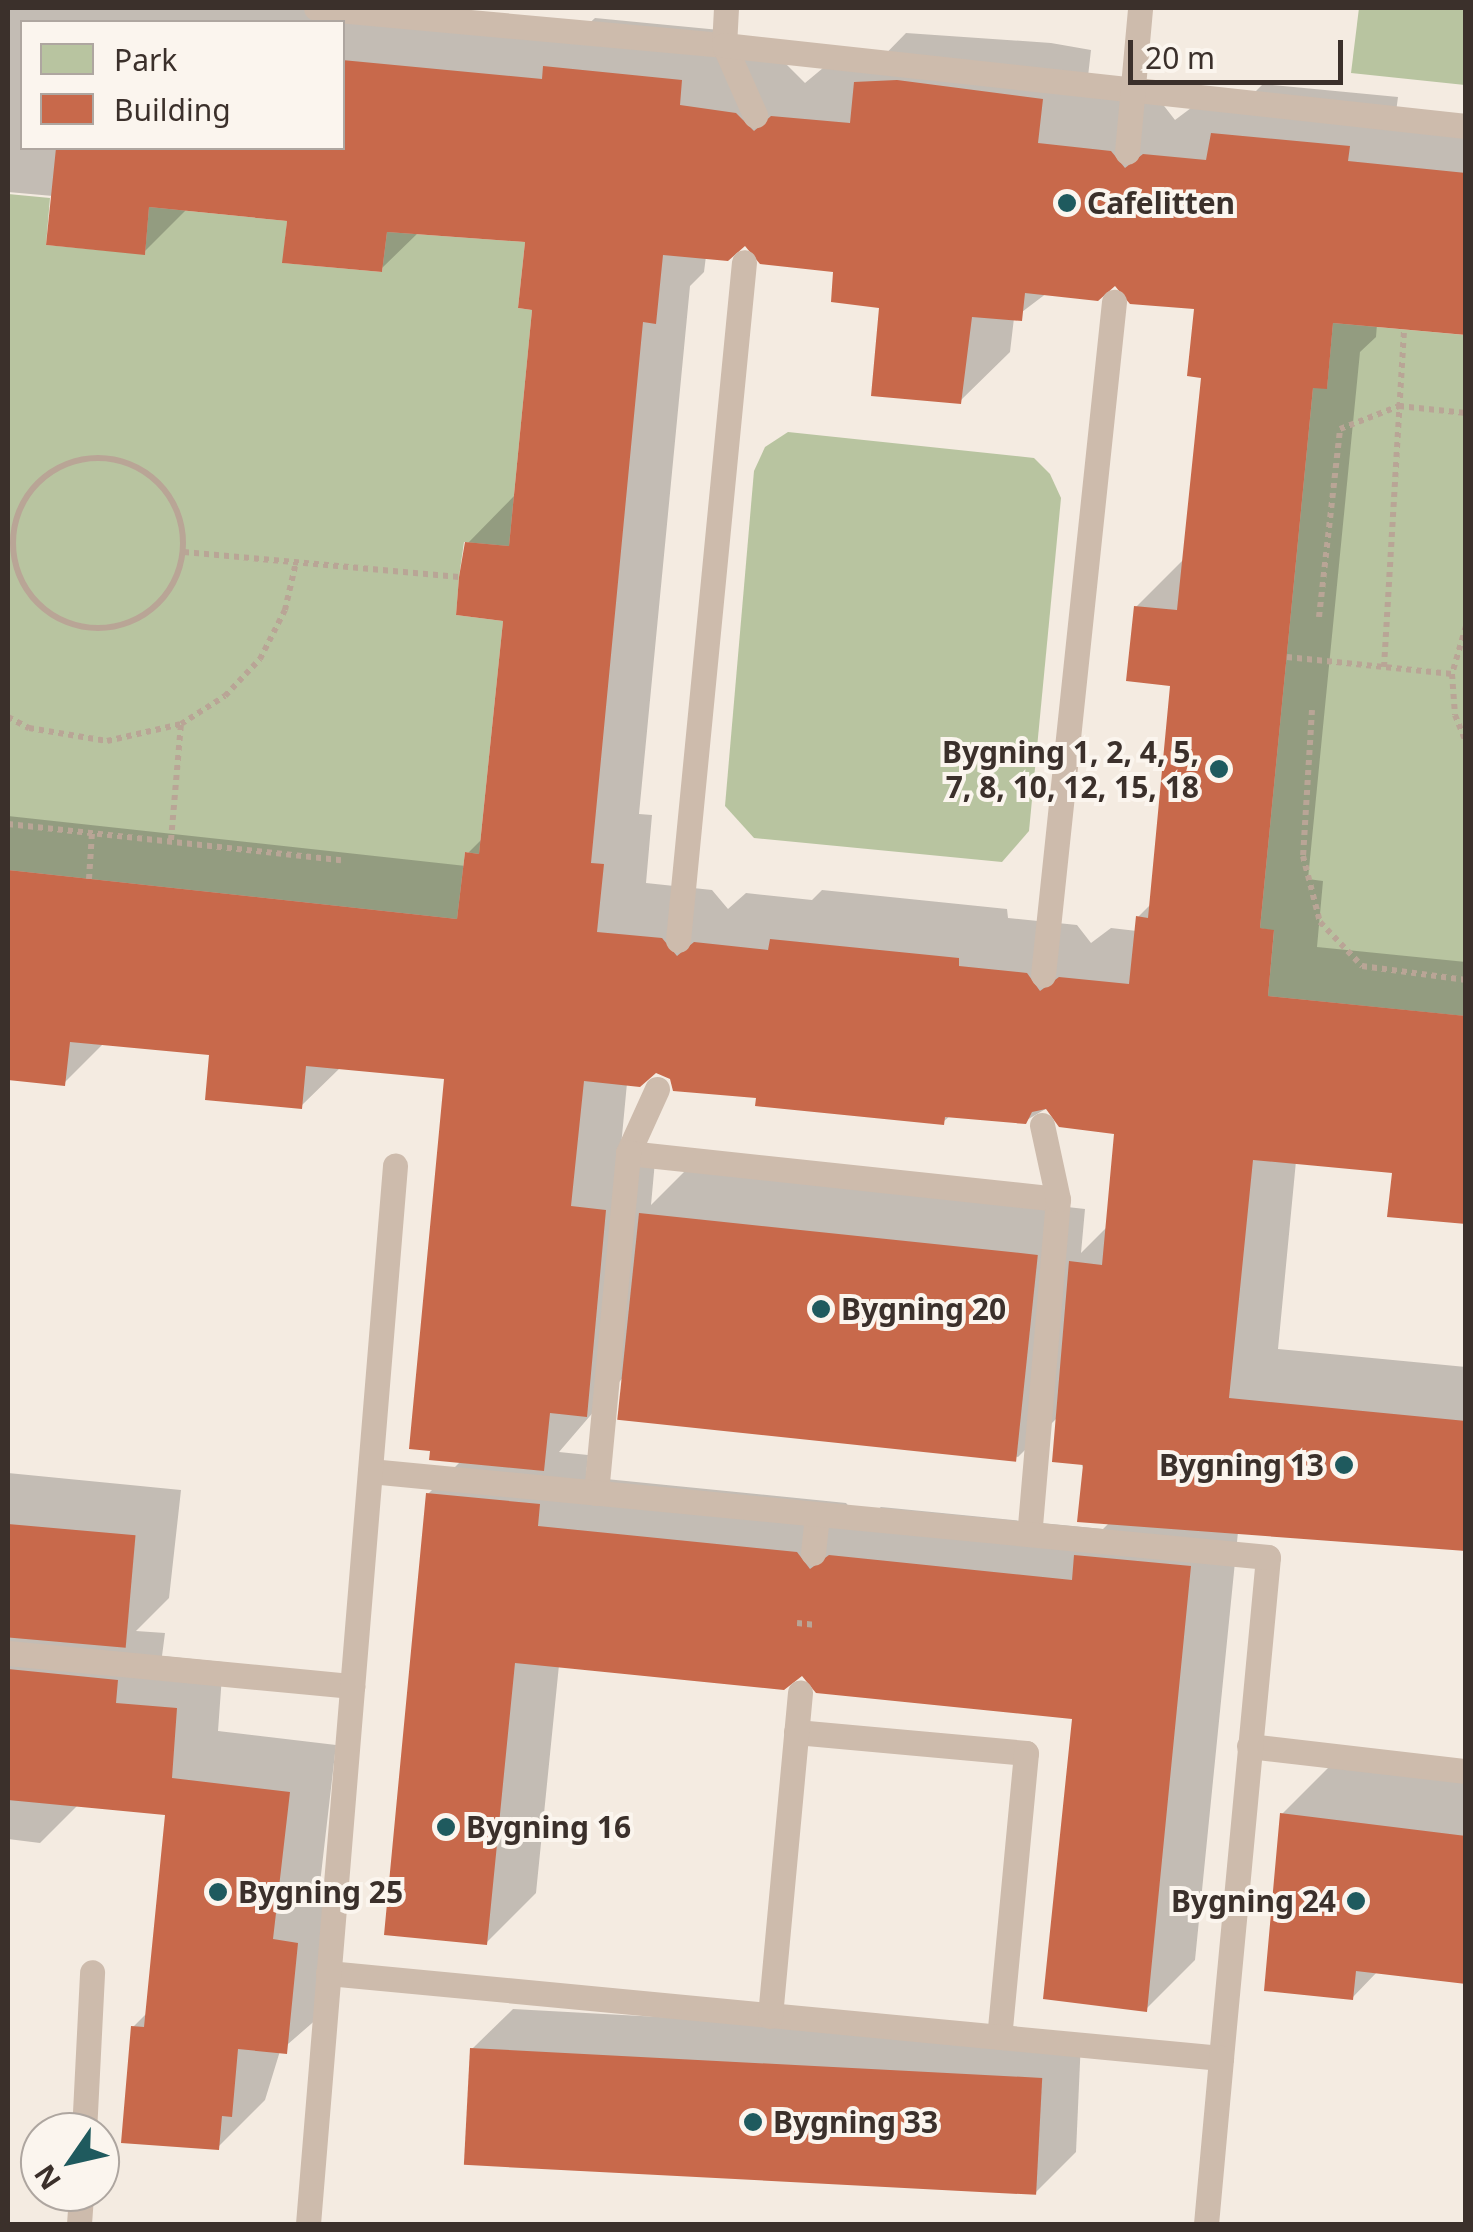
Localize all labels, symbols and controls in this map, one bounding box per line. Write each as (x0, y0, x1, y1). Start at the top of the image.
legend (20, 20, 345, 150)
scale bar (1133, 20, 1348, 82)
text: 20 m (1145, 37, 1215, 78)
text: Park (114, 39, 177, 80)
text: Building (114, 89, 231, 130)
place label: Cafelitten (1087, 185, 1235, 221)
marker: Cafelitten (1056, 192, 1078, 214)
place label: Bygning 1, 2, 4, 5, 7, 8, 10, 12, 15, 18 (942, 734, 1199, 804)
marker: Bygning 1, 2, 4, 5, 7, 8, 10, 12, 15, 18 (1208, 758, 1230, 780)
place label: Bygning 20 (841, 1291, 1006, 1327)
marker: Bygning 20 (810, 1298, 832, 1320)
place label: Bygning 13 (1159, 1447, 1324, 1483)
marker: Bygning 13 (1333, 1454, 1355, 1476)
place label: Bygning 16 (466, 1809, 631, 1845)
marker: Bygning 16 (435, 1816, 457, 1838)
place label: Bygning 25 (238, 1874, 403, 1910)
marker: Bygning 25 (207, 1881, 229, 1903)
place label: Bygning 24 (1171, 1883, 1336, 1919)
marker: Bygning 24 (1345, 1890, 1367, 1912)
place label: Bygning 33 (773, 2104, 938, 2140)
marker: Bygning 33 (742, 2111, 764, 2133)
north arrow (20, 2112, 120, 2212)
text: N (25, 2158, 69, 2198)

